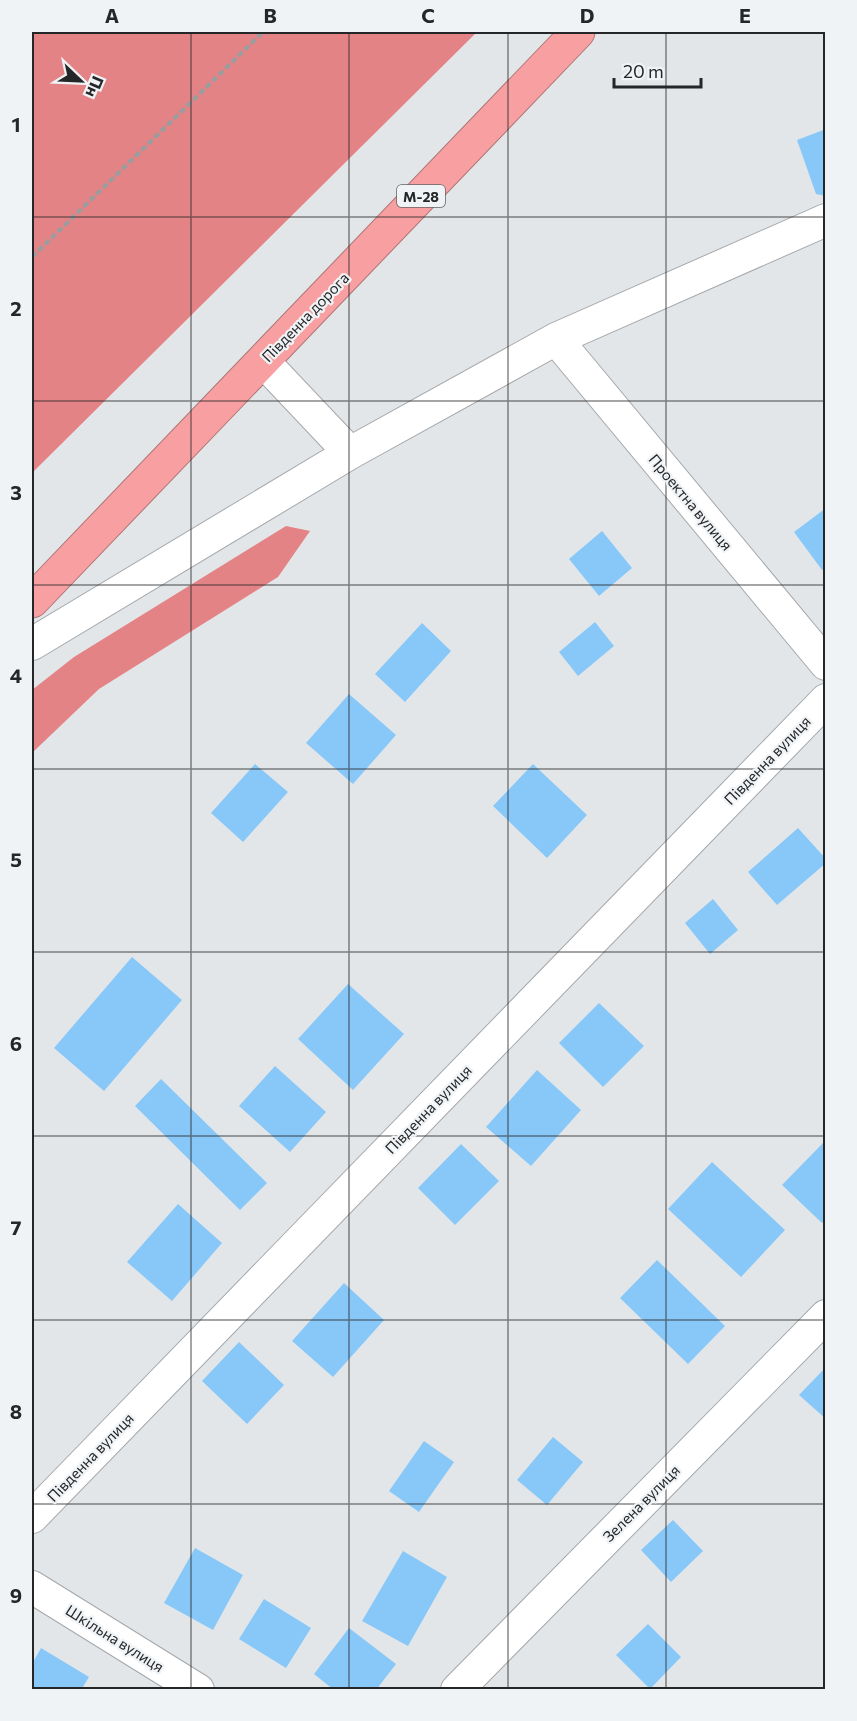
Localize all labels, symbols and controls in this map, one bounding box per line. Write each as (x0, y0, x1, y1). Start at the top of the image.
text: A (105, 3, 119, 27)
text: B (263, 3, 277, 27)
text: C (421, 3, 435, 27)
text: D (580, 3, 594, 27)
text: E (739, 3, 751, 27)
north arrow (51, 51, 111, 111)
scale bar (614, 51, 701, 89)
text: 20 m (623, 60, 664, 82)
text: Пн (82, 74, 108, 101)
text: 1 (11, 112, 21, 136)
road number: М-28 (397, 185, 445, 207)
street label: Південна дорога (258, 269, 352, 365)
text: 2 (10, 296, 22, 320)
street label: Проектна вулиця (645, 450, 737, 554)
text: 3 (10, 480, 22, 504)
text: 4 (10, 663, 22, 687)
street label: Південна вулиця (720, 712, 814, 808)
text: 5 (10, 847, 22, 871)
text: 6 (10, 1031, 22, 1055)
street label: Південна вулиця (381, 1061, 475, 1157)
text: 7 (11, 1215, 22, 1239)
text: 8 (10, 1399, 22, 1423)
street label: Південна вулиця (43, 1409, 137, 1505)
street label: Зелена вулиця (599, 1461, 683, 1545)
text: 9 (10, 1583, 22, 1607)
street label: Шкільна вулиця (63, 1601, 167, 1675)

